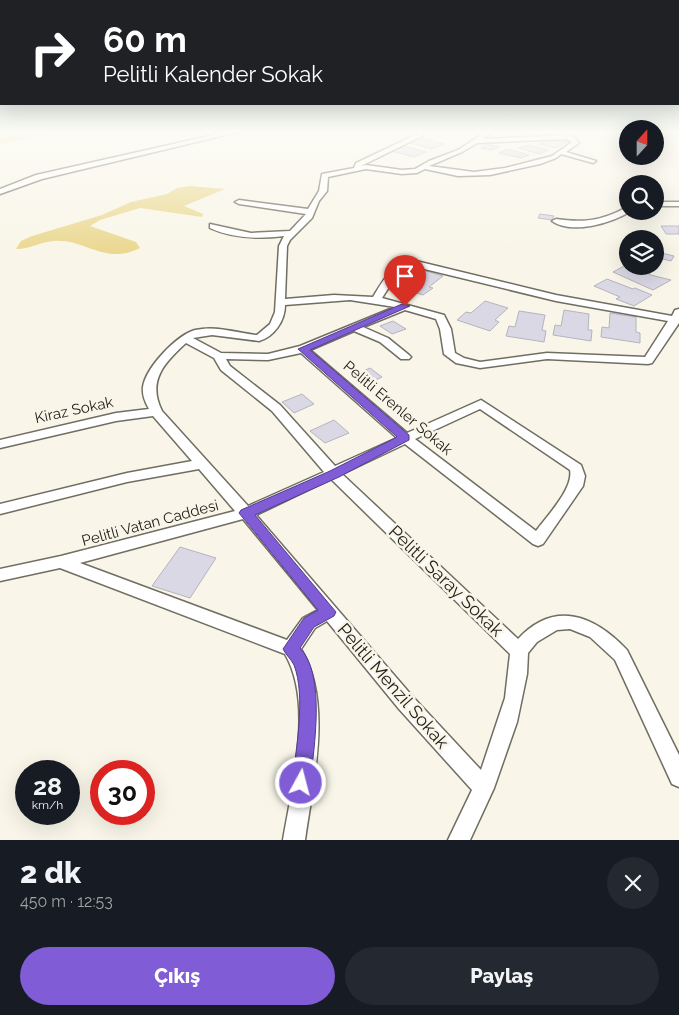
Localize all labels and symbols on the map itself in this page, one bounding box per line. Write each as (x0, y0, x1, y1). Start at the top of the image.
north arrow (619, 120, 664, 165)
pin (384, 255, 426, 306)
street label: Pelitli Erenler Sokak (340, 357, 456, 459)
street label: Kiraz Sokak (33, 393, 115, 427)
street label: Pelitli Vatan Caddesi (80, 496, 220, 550)
street label: Pelitli Saray Sokak (385, 521, 508, 641)
street label: Pelitli Menzil Sokak (333, 619, 454, 753)
position arrow (274, 756, 326, 808)
speed limit sign: 30 (90, 760, 155, 825)

